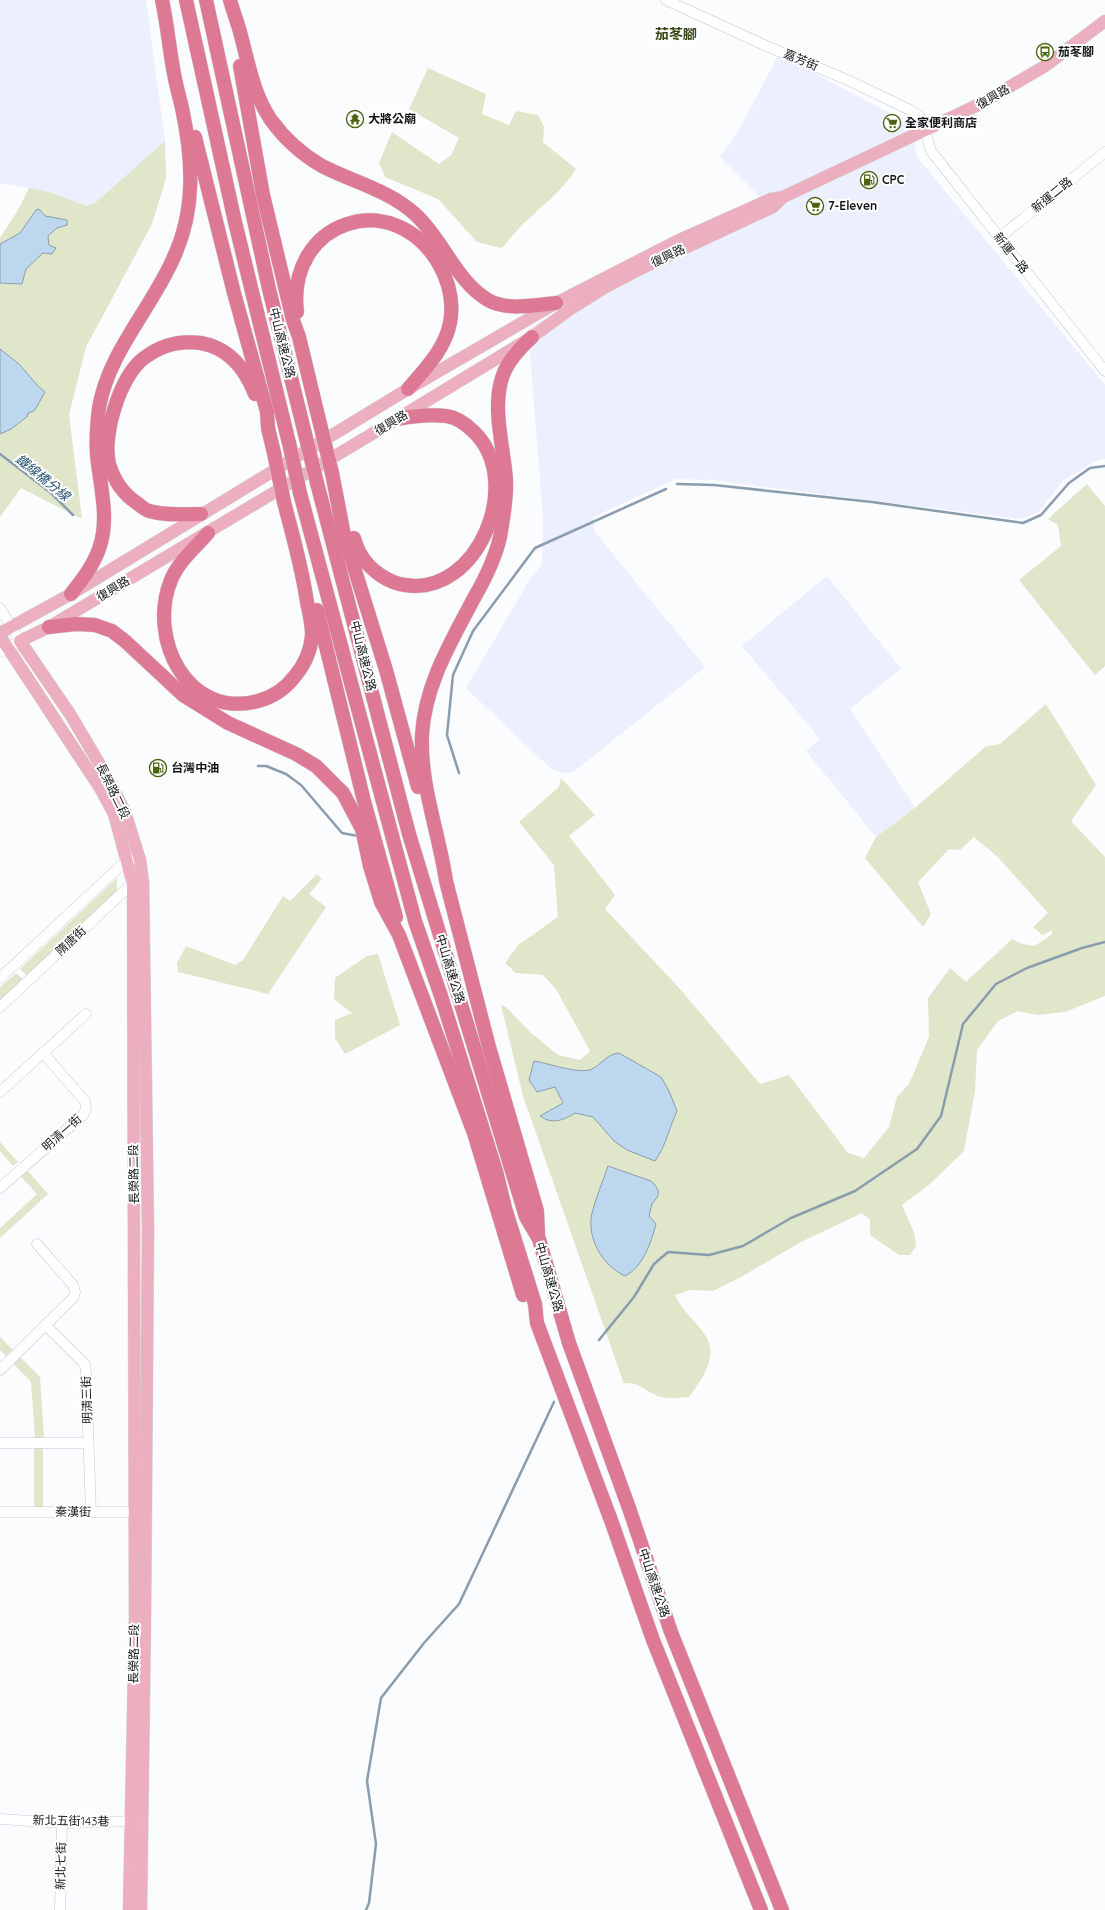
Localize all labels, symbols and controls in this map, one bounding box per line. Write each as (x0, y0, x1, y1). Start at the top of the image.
district label: 茄苳腳 (655, 25, 697, 43)
bus stop icon: 茄苳腳 (1035, 42, 1055, 62)
place label: 茄苳腳 (1058, 44, 1094, 59)
street label: 嘉芳街 (782, 46, 821, 73)
street label: 復興路 (973, 81, 1012, 112)
temple icon: 大將公廟 (345, 109, 365, 129)
place label: 大將公廟 (368, 111, 416, 126)
supermarket icon: 全家便利商店 (882, 113, 902, 133)
place label: 全家便利商店 (905, 115, 977, 130)
fuel station icon: CPC (859, 170, 879, 190)
place label: CPC (882, 172, 905, 187)
street label: 新運二路 (1028, 174, 1075, 216)
supermarket icon: 7-Eleven (805, 196, 825, 216)
place label: 7-Eleven (828, 198, 877, 213)
street label: 新運一路 (991, 229, 1032, 276)
street label: 復興路 (648, 241, 687, 270)
street label: 中山高速公路 (266, 306, 298, 380)
street label: 復興路 (371, 407, 410, 438)
water label: 鐵線橋分線 (13, 450, 75, 505)
street label: 復興路 (93, 573, 132, 604)
street label: 中山高速公路 (347, 619, 379, 693)
fuel station icon: 台灣中油 (148, 758, 168, 778)
place label: 台灣中油 (171, 760, 219, 775)
street label: 長榮路二段 (94, 761, 133, 821)
street label: 隋唐街 (52, 923, 89, 958)
street label: 中山高速公路 (433, 932, 468, 1005)
street label: 明清一街 (39, 1111, 85, 1154)
street label: 長榮路二段 (125, 1144, 142, 1204)
street label: 中山高速公路 (532, 1240, 567, 1314)
street label: 明清三街 (78, 1376, 95, 1424)
street label: 秦漢街 (55, 1504, 91, 1519)
street label: 中山高速公路 (636, 1546, 673, 1619)
street label: 長榮路二段 (125, 1624, 142, 1684)
street label: 新北五街143巷 (32, 1812, 110, 1829)
street label: 新北七街 (53, 1842, 68, 1890)

